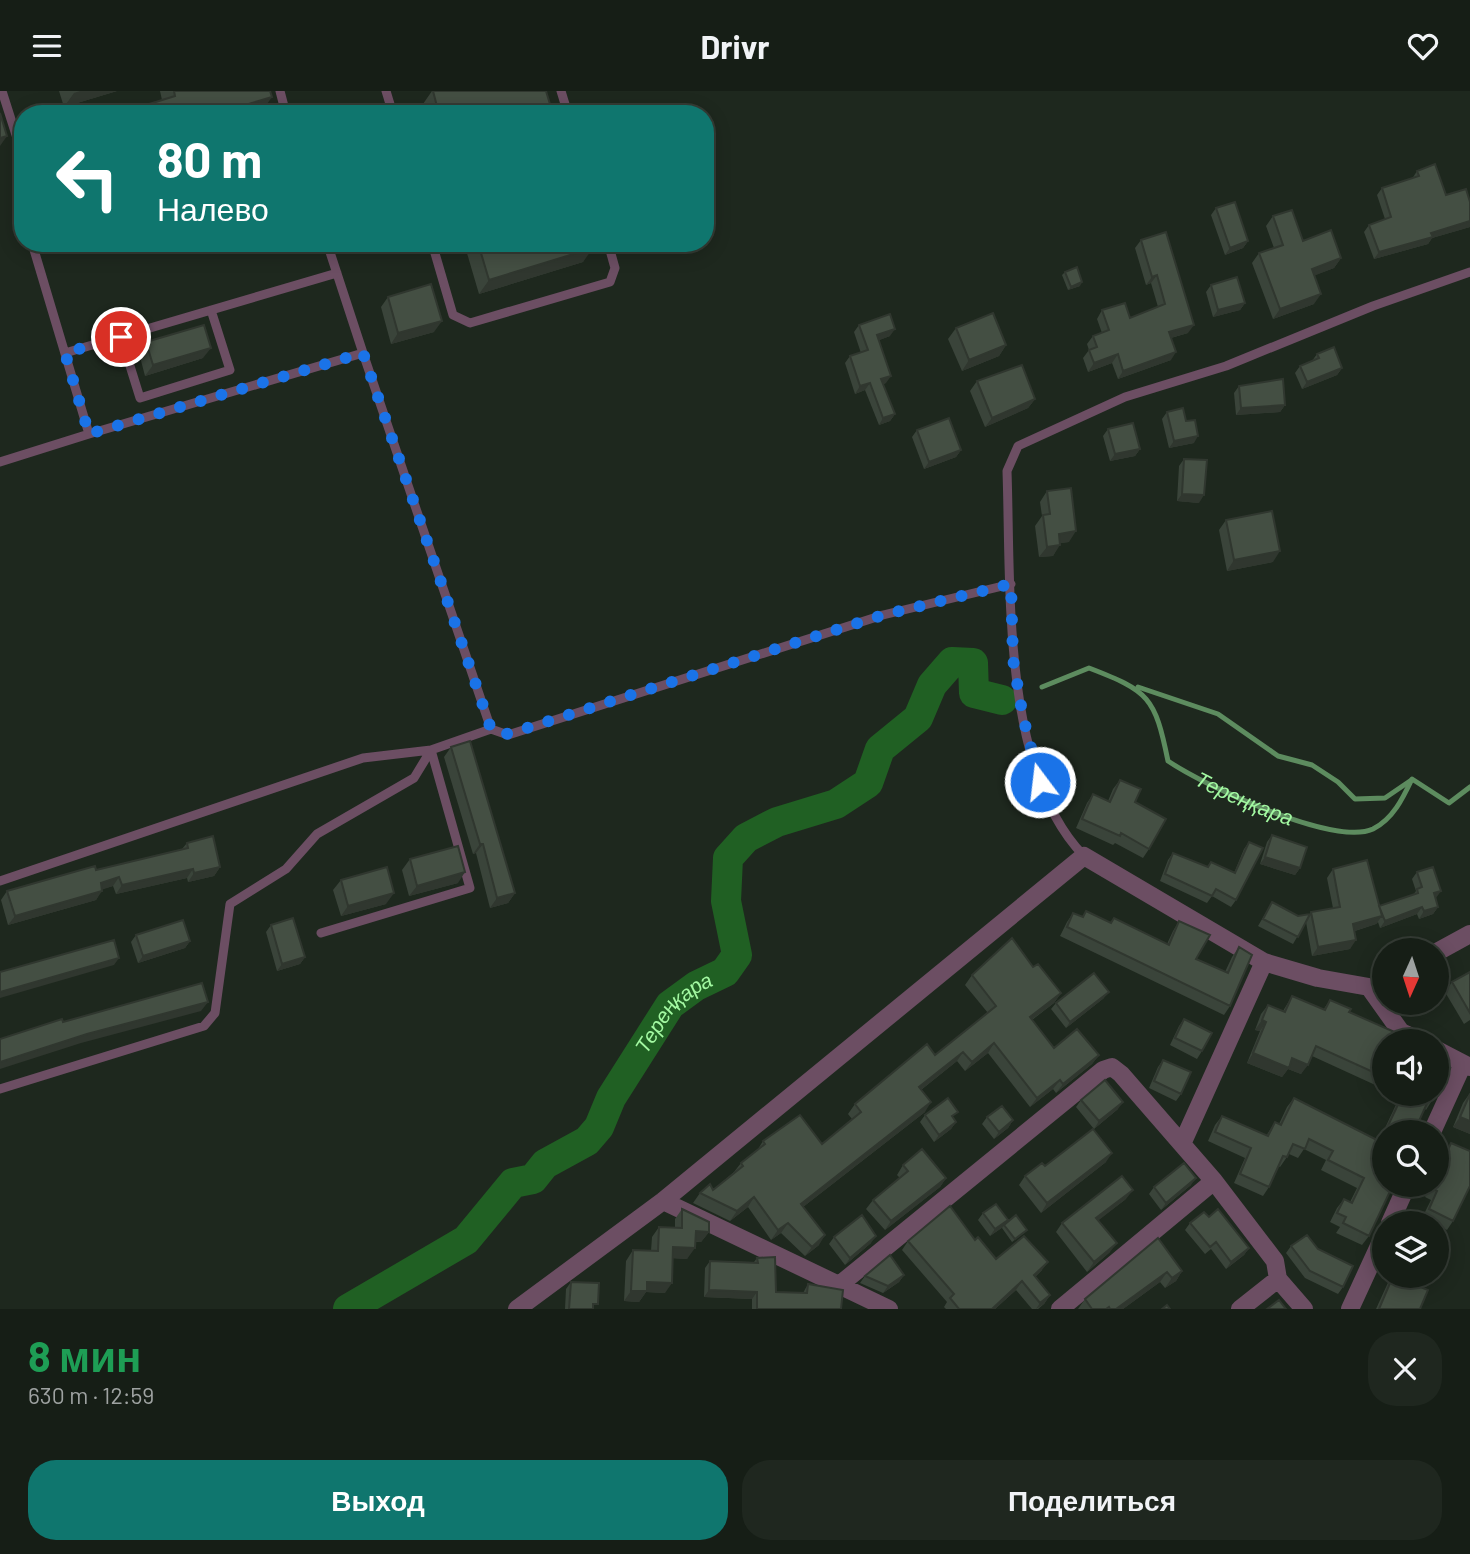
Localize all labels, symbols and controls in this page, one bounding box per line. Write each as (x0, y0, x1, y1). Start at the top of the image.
icon: menu (28, 27, 66, 65)
text: Drivr (700, 27, 770, 65)
icon: heart (1404, 27, 1442, 65)
text: 80 m (157, 129, 262, 188)
icon: left (42, 133, 133, 224)
text: Налево (157, 189, 269, 227)
pin (91, 307, 151, 367)
icon: arrive (102, 318, 140, 356)
position arrow (1003, 745, 1077, 819)
water label: Тереңқара (1192, 765, 1297, 830)
north arrow (1372, 938, 1449, 1015)
map controls (1372, 938, 1449, 1288)
water label: Тереңқара (629, 966, 716, 1057)
button: sound (1372, 1029, 1449, 1106)
button: search (1372, 1120, 1449, 1197)
button: layers (1372, 1211, 1449, 1288)
text: 8 мин (28, 1330, 141, 1380)
button: close (1368, 1332, 1442, 1406)
text: 630 m · 12:59 (28, 1381, 154, 1409)
button: Выход (28, 1460, 728, 1540)
button: Поделиться (742, 1460, 1442, 1540)

